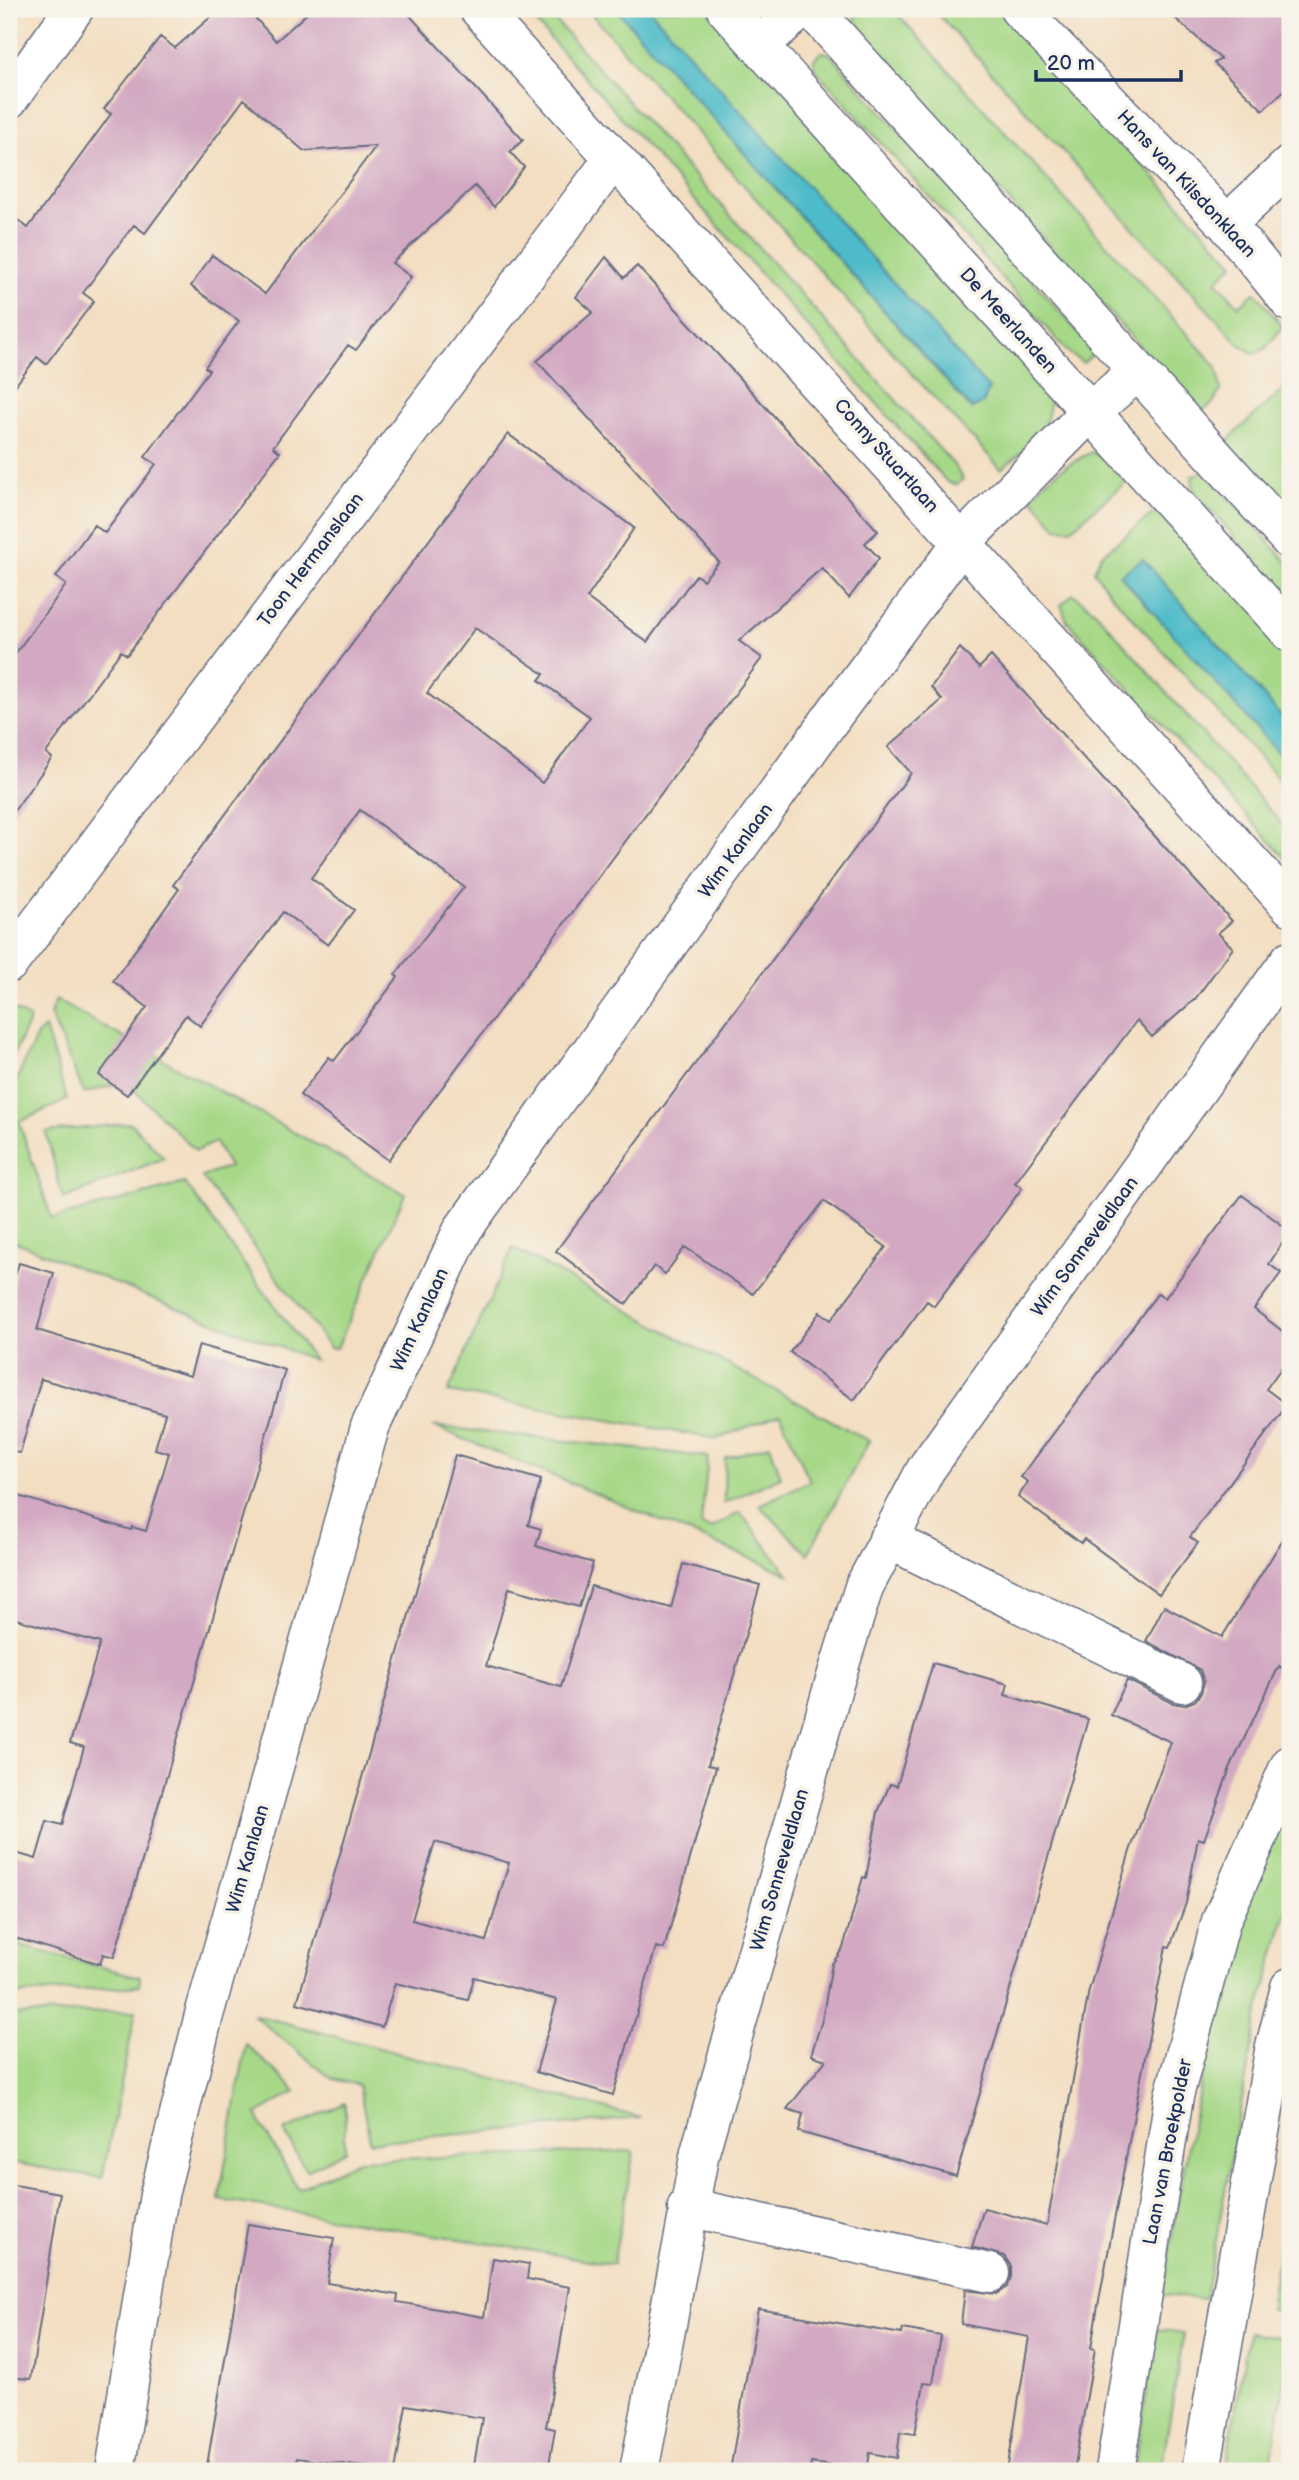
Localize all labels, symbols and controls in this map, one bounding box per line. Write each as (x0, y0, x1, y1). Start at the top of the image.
scale bar (1036, 38, 1182, 82)
text: 20 m (1047, 51, 1095, 76)
street label: Hans van Kilsdonklaan (1112, 105, 1260, 263)
street label: De Meerlanden (955, 263, 1061, 379)
street label: Conny Stuartlaan (829, 394, 943, 518)
street label: Toon Hermanslaan (253, 488, 369, 632)
street label: Wim Kanlaan (694, 799, 778, 903)
street label: Wim Sonneveldlaan (1026, 1172, 1144, 1322)
street label: Wim Kanlaan (386, 1265, 454, 1375)
street label: Wim Sonneveldlaan (746, 1786, 814, 1954)
street label: Wim Kanlaan (222, 1802, 274, 1916)
street label: Laan van Broekpolder (1139, 2056, 1198, 2247)

